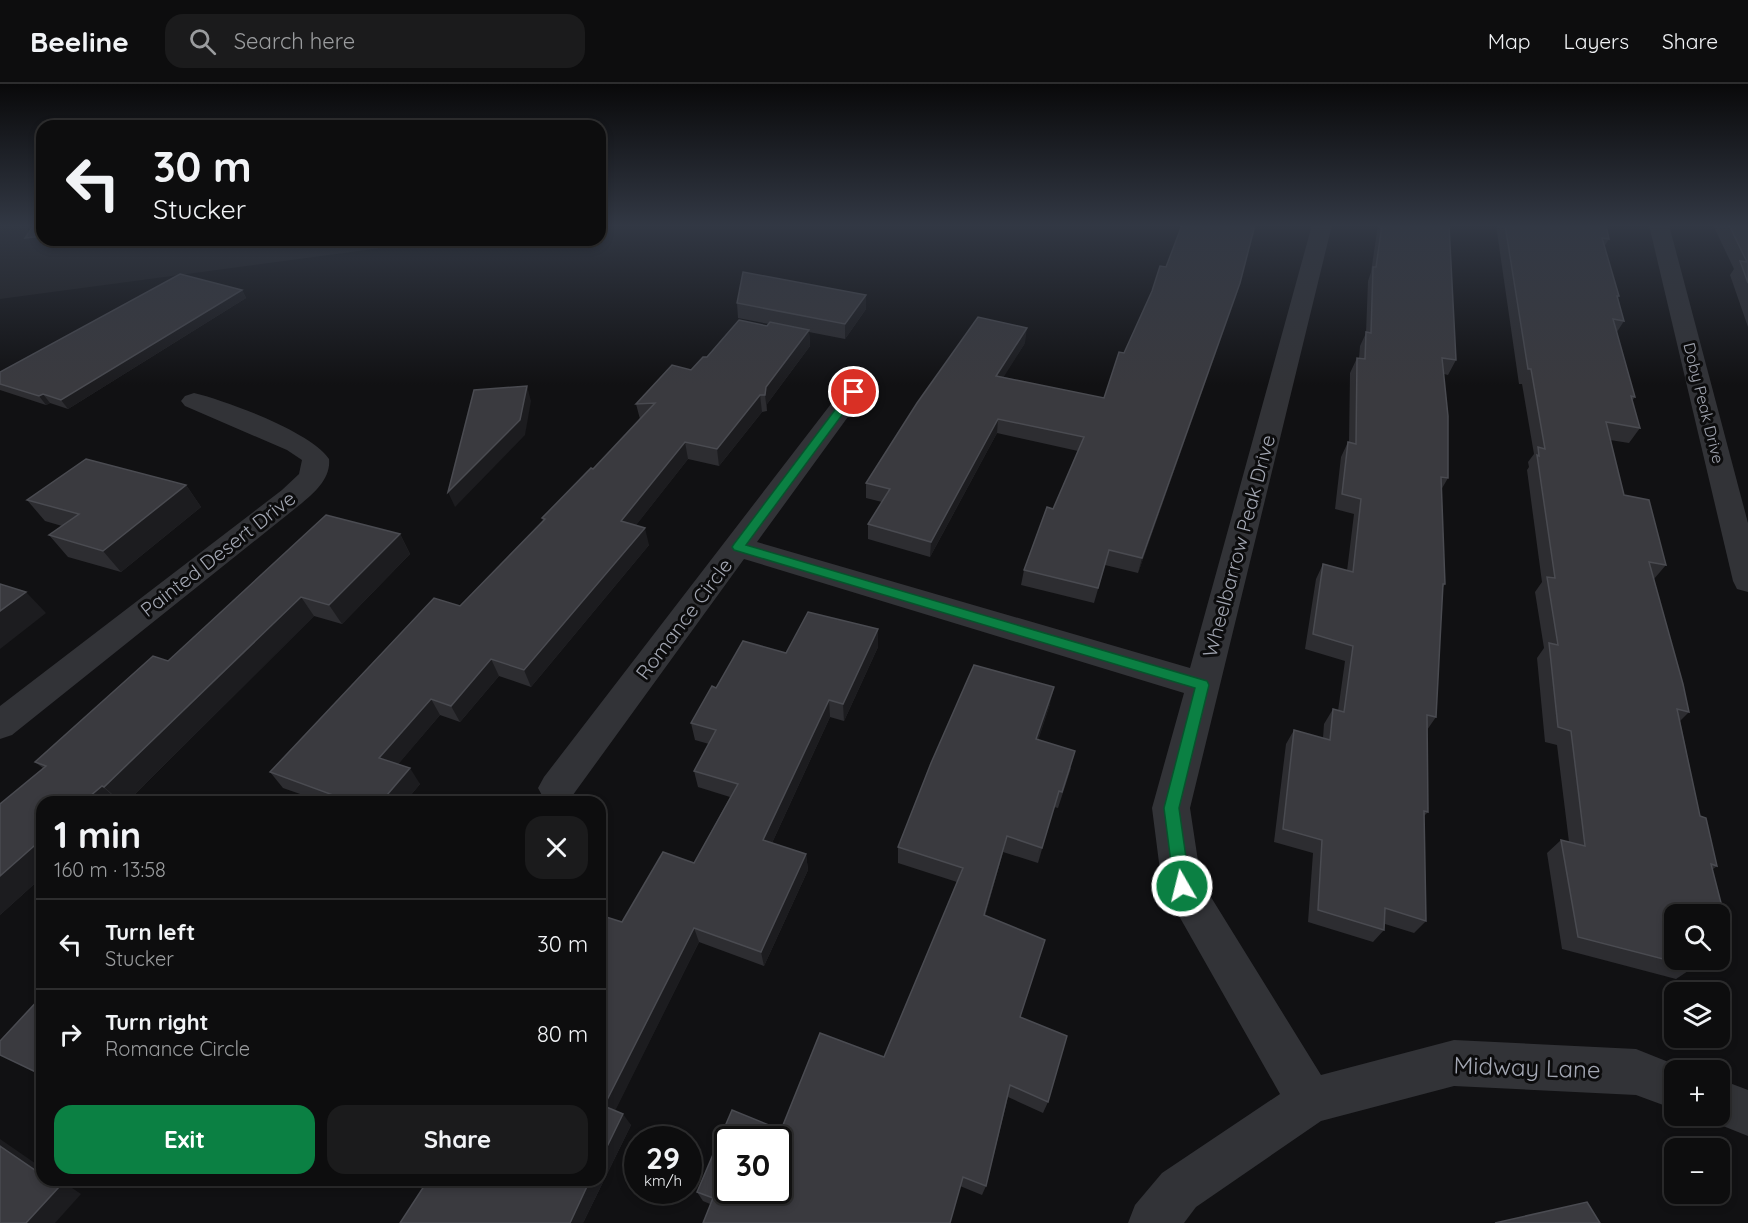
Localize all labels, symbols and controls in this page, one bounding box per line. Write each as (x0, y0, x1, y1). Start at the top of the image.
search box (165, 14, 585, 68)
text: Beeline (30, 24, 129, 59)
icon: search (186, 25, 219, 58)
text: Search here (234, 27, 355, 55)
text: Map (1488, 28, 1531, 54)
text: Layers (1564, 28, 1629, 54)
text: Share (1662, 28, 1718, 54)
text: 30 m (153, 140, 252, 193)
icon: left (54, 144, 132, 222)
text: Stucker (153, 192, 246, 226)
street label: Doby Peak Drive (1679, 340, 1729, 466)
pin (828, 366, 879, 417)
icon: arrive (837, 375, 870, 408)
street label: Wheelbarrow Peak Drive (1197, 432, 1280, 660)
street label: Painted Desert Drive (135, 485, 300, 622)
street label: Romance Circle (630, 553, 737, 684)
text: 1 min (54, 812, 141, 857)
button: close (525, 816, 588, 879)
position arrow (1150, 854, 1214, 918)
text: 160 m · 13:58 (54, 857, 166, 882)
map controls (1664, 904, 1730, 1204)
button: search (1664, 904, 1730, 970)
text: Turn left (105, 918, 195, 946)
icon: left (54, 928, 87, 961)
text: 30 m (537, 930, 588, 958)
text: Stucker (105, 946, 174, 971)
button: layers (1664, 982, 1730, 1048)
text: Turn right (105, 1008, 209, 1036)
icon: right (54, 1018, 87, 1051)
text: 80 m (537, 1020, 588, 1048)
text: Romance Circle (105, 1036, 250, 1061)
street label: Midway Lane (1453, 1049, 1601, 1085)
button: + (1664, 1060, 1730, 1126)
button: Exit (54, 1105, 315, 1174)
button: Share (327, 1105, 588, 1174)
speed limit sign: 30 (714, 1126, 792, 1204)
button: − (1664, 1138, 1730, 1204)
text: 29 (646, 1139, 680, 1177)
text: km/h (644, 1171, 682, 1190)

